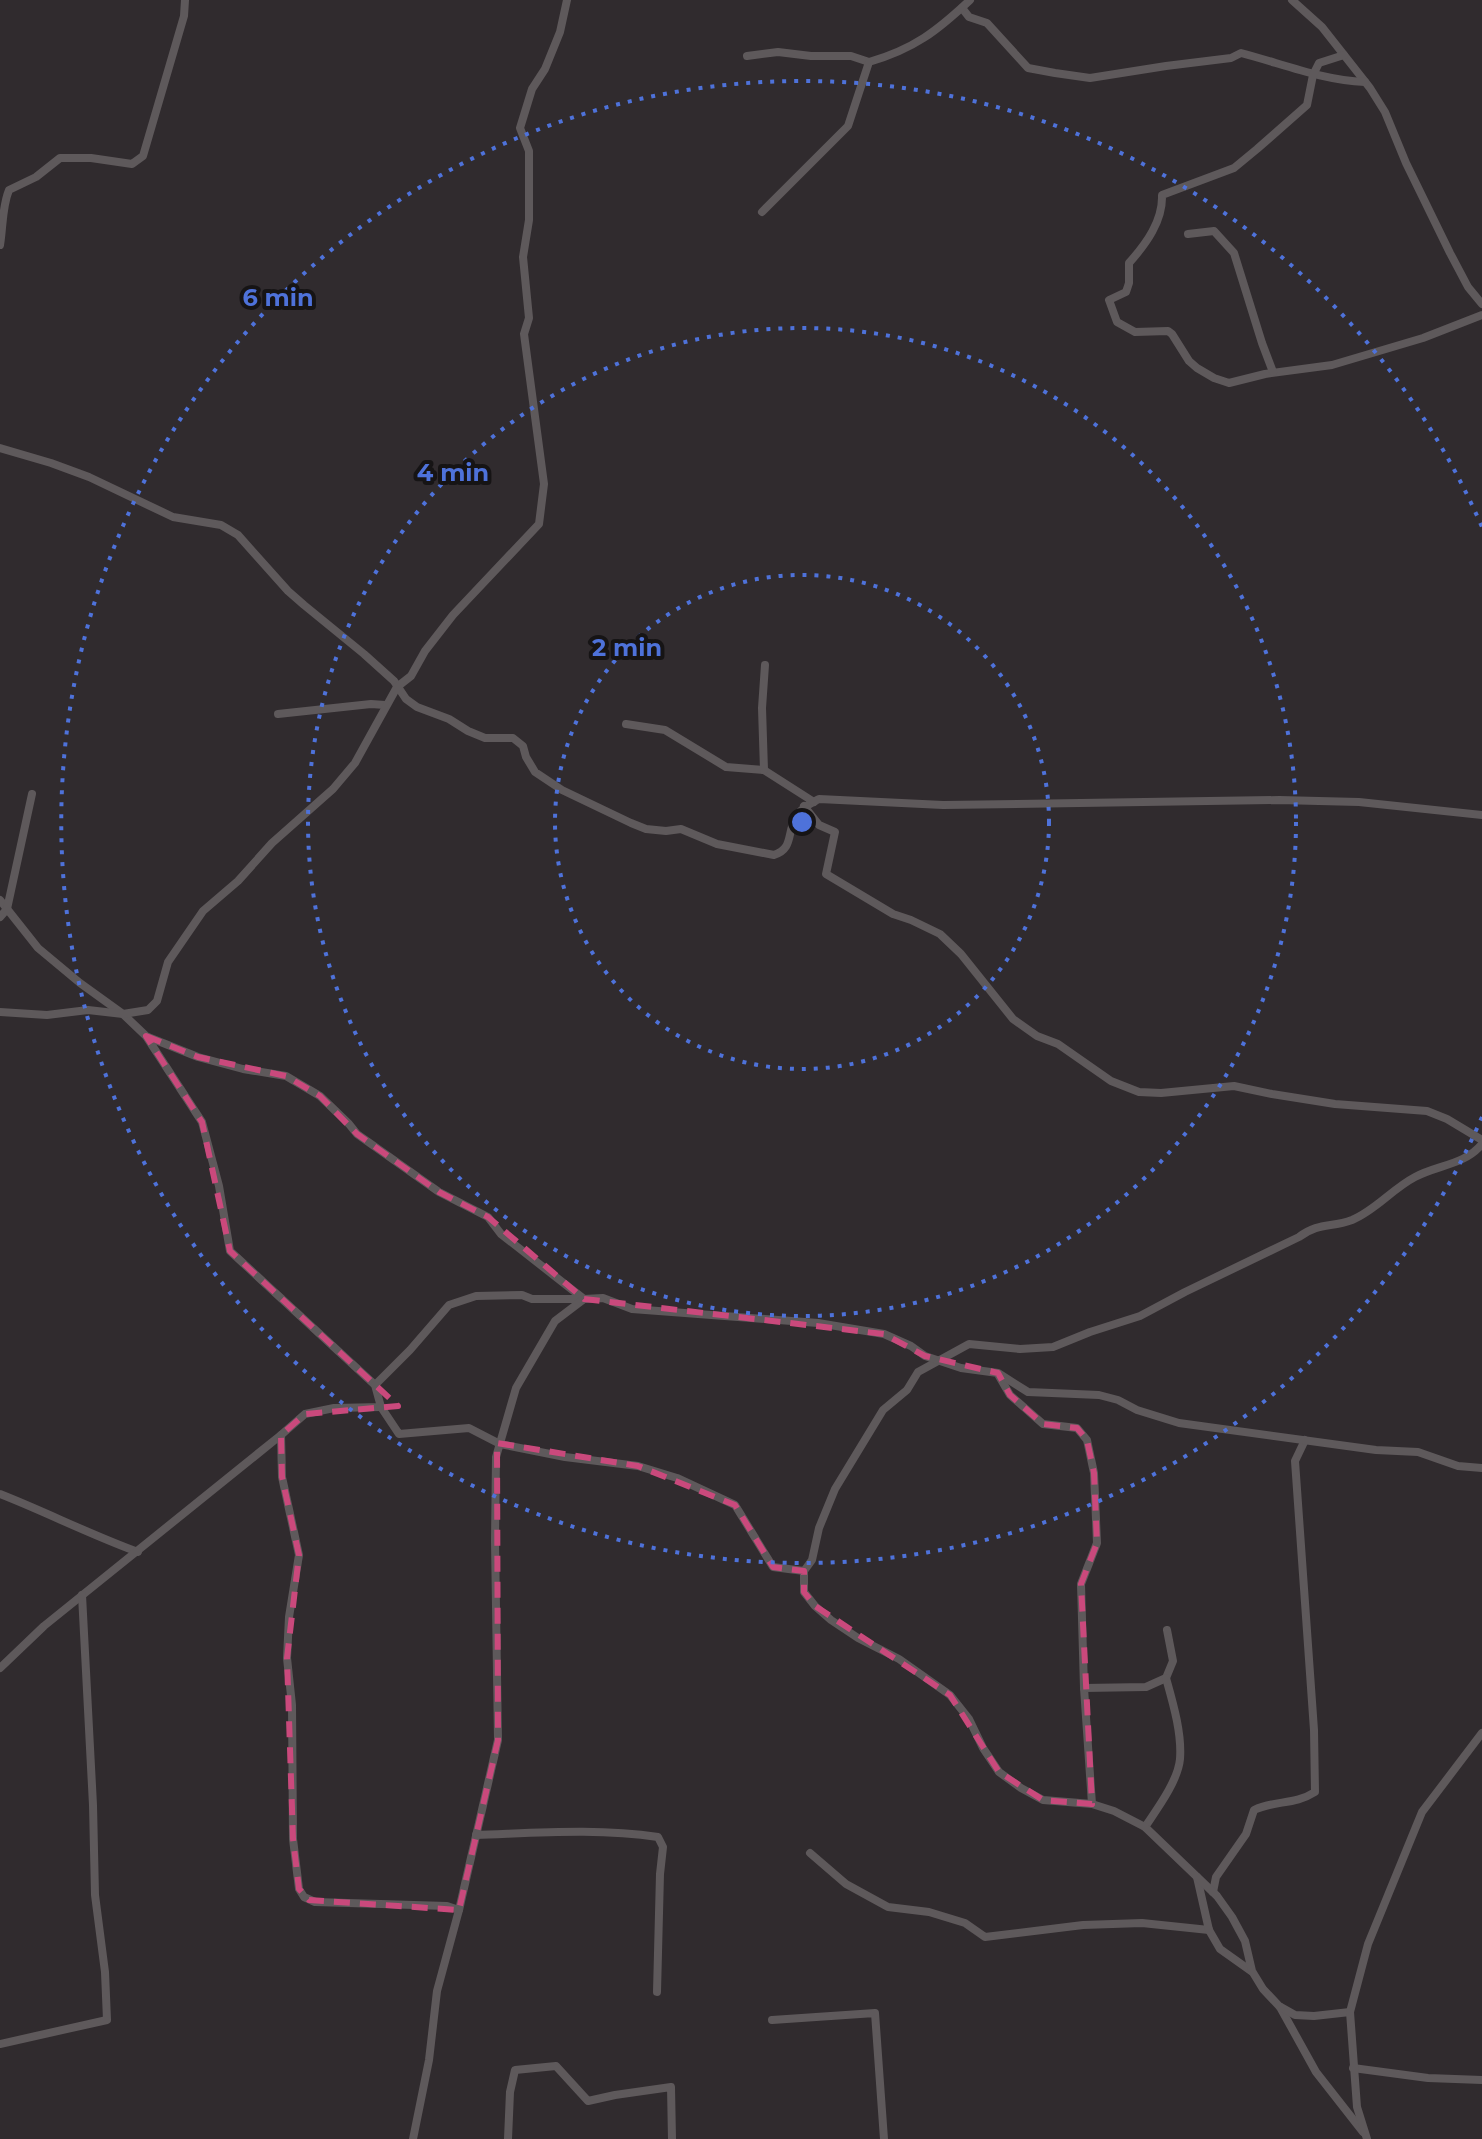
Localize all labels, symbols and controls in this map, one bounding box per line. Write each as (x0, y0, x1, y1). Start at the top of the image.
text: 6 min (242, 283, 314, 312)
text: 4 min (417, 458, 489, 487)
text: 2 min (592, 633, 662, 662)
centre of rings (788, 808, 816, 836)

